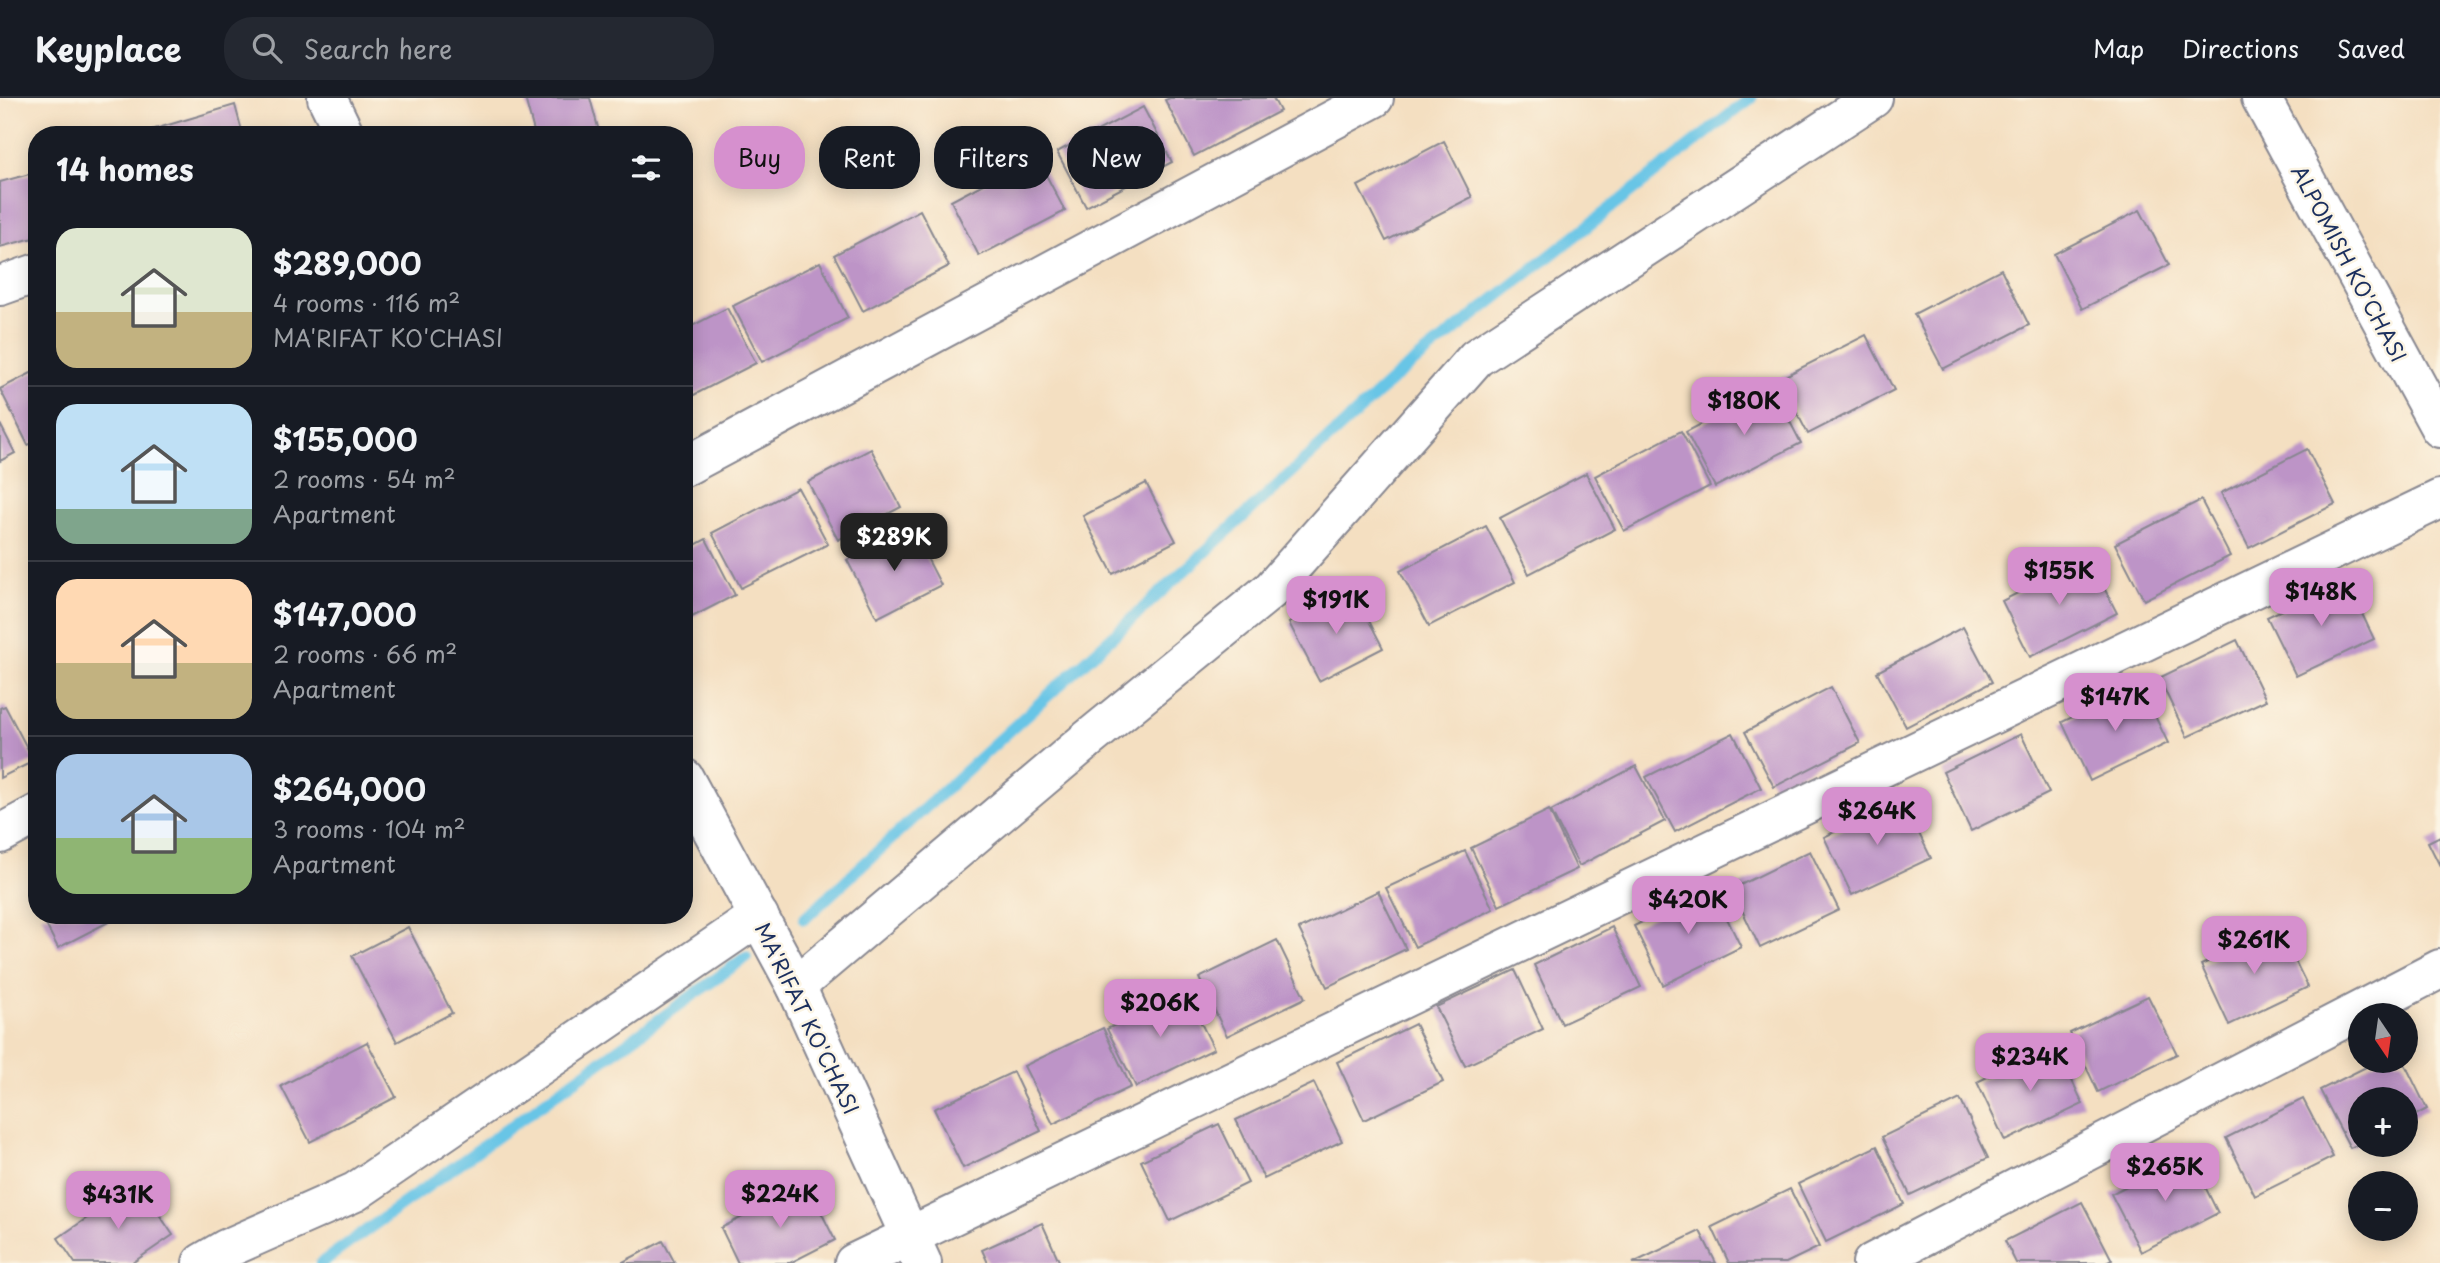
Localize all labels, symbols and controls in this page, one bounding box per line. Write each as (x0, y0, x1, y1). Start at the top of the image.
search box (224, 17, 714, 80)
text: Keyplace (35, 23, 182, 73)
icon: search (248, 29, 286, 67)
text: Search here (304, 29, 452, 68)
text: Map (2093, 30, 2144, 66)
text: Directions (2182, 30, 2299, 66)
text: Saved (2337, 30, 2405, 66)
chip: Buy (714, 126, 805, 189)
chip: Rent (819, 126, 920, 189)
chip: Filters (934, 126, 1053, 189)
chip: New (1067, 126, 1165, 189)
text: 14 homes (56, 146, 194, 191)
icon: filters (627, 149, 665, 187)
street label: ALPOMISH KO'CHASI (2284, 158, 2416, 368)
text: $289,000 (273, 240, 422, 285)
icon: home (112, 256, 196, 340)
text: 4 rooms · 116 m² (273, 285, 460, 320)
text: MA'RIFAT KO'CHASI (273, 320, 503, 355)
pin: $180K (1695, 378, 1793, 437)
text: $180K (1707, 382, 1781, 417)
text: $155,000 (273, 416, 418, 461)
icon: home (112, 432, 196, 516)
text: 2 rooms · 54 m² (273, 461, 456, 496)
text: Apartment (273, 496, 396, 531)
pin: $289K (845, 514, 943, 573)
text: $289K (856, 518, 932, 553)
pin: $155K (2010, 547, 2108, 607)
text: $155K (2024, 552, 2094, 587)
pin: $148K (2272, 568, 2370, 628)
text: $148K (2285, 573, 2357, 608)
pin: $191K (1287, 576, 1385, 636)
text: $191K (1302, 581, 1370, 616)
text: $147,000 (273, 591, 417, 636)
icon: home (112, 607, 196, 691)
text: 2 rooms · 66 m² (273, 636, 457, 671)
text: Apartment (273, 671, 396, 706)
pin: $147K (2066, 674, 2164, 733)
text: $147K (2080, 678, 2150, 713)
text: $264,000 (273, 766, 426, 811)
icon: home (112, 782, 196, 866)
pin: $264K (1828, 788, 1926, 847)
text: $264K (1838, 792, 1916, 827)
text: 3 rooms · 104 m² (273, 811, 466, 846)
text: Apartment (273, 846, 396, 881)
pin: $420K (1639, 876, 1737, 936)
text: $420K (1648, 881, 1728, 916)
pin: $261K (2205, 916, 2303, 976)
street label: MA'RIFAT KO'CHASI (748, 917, 868, 1119)
text: $261K (2218, 921, 2290, 956)
pin: $206K (1111, 979, 1209, 1039)
text: $206K (1120, 984, 1200, 1019)
north arrow (2348, 1003, 2418, 1073)
map controls (2348, 1003, 2418, 1241)
pin: $234K (1981, 1034, 2079, 1093)
text: $234K (1991, 1038, 2069, 1073)
button: + (2348, 1087, 2418, 1157)
pin: $265K (2116, 1144, 2214, 1203)
text: $265K (2126, 1148, 2204, 1183)
pin: $224K (731, 1170, 829, 1230)
button: − (2348, 1171, 2418, 1241)
pin: $431K (69, 1172, 167, 1231)
text: $224K (741, 1175, 819, 1210)
text: $431K (82, 1176, 154, 1211)

